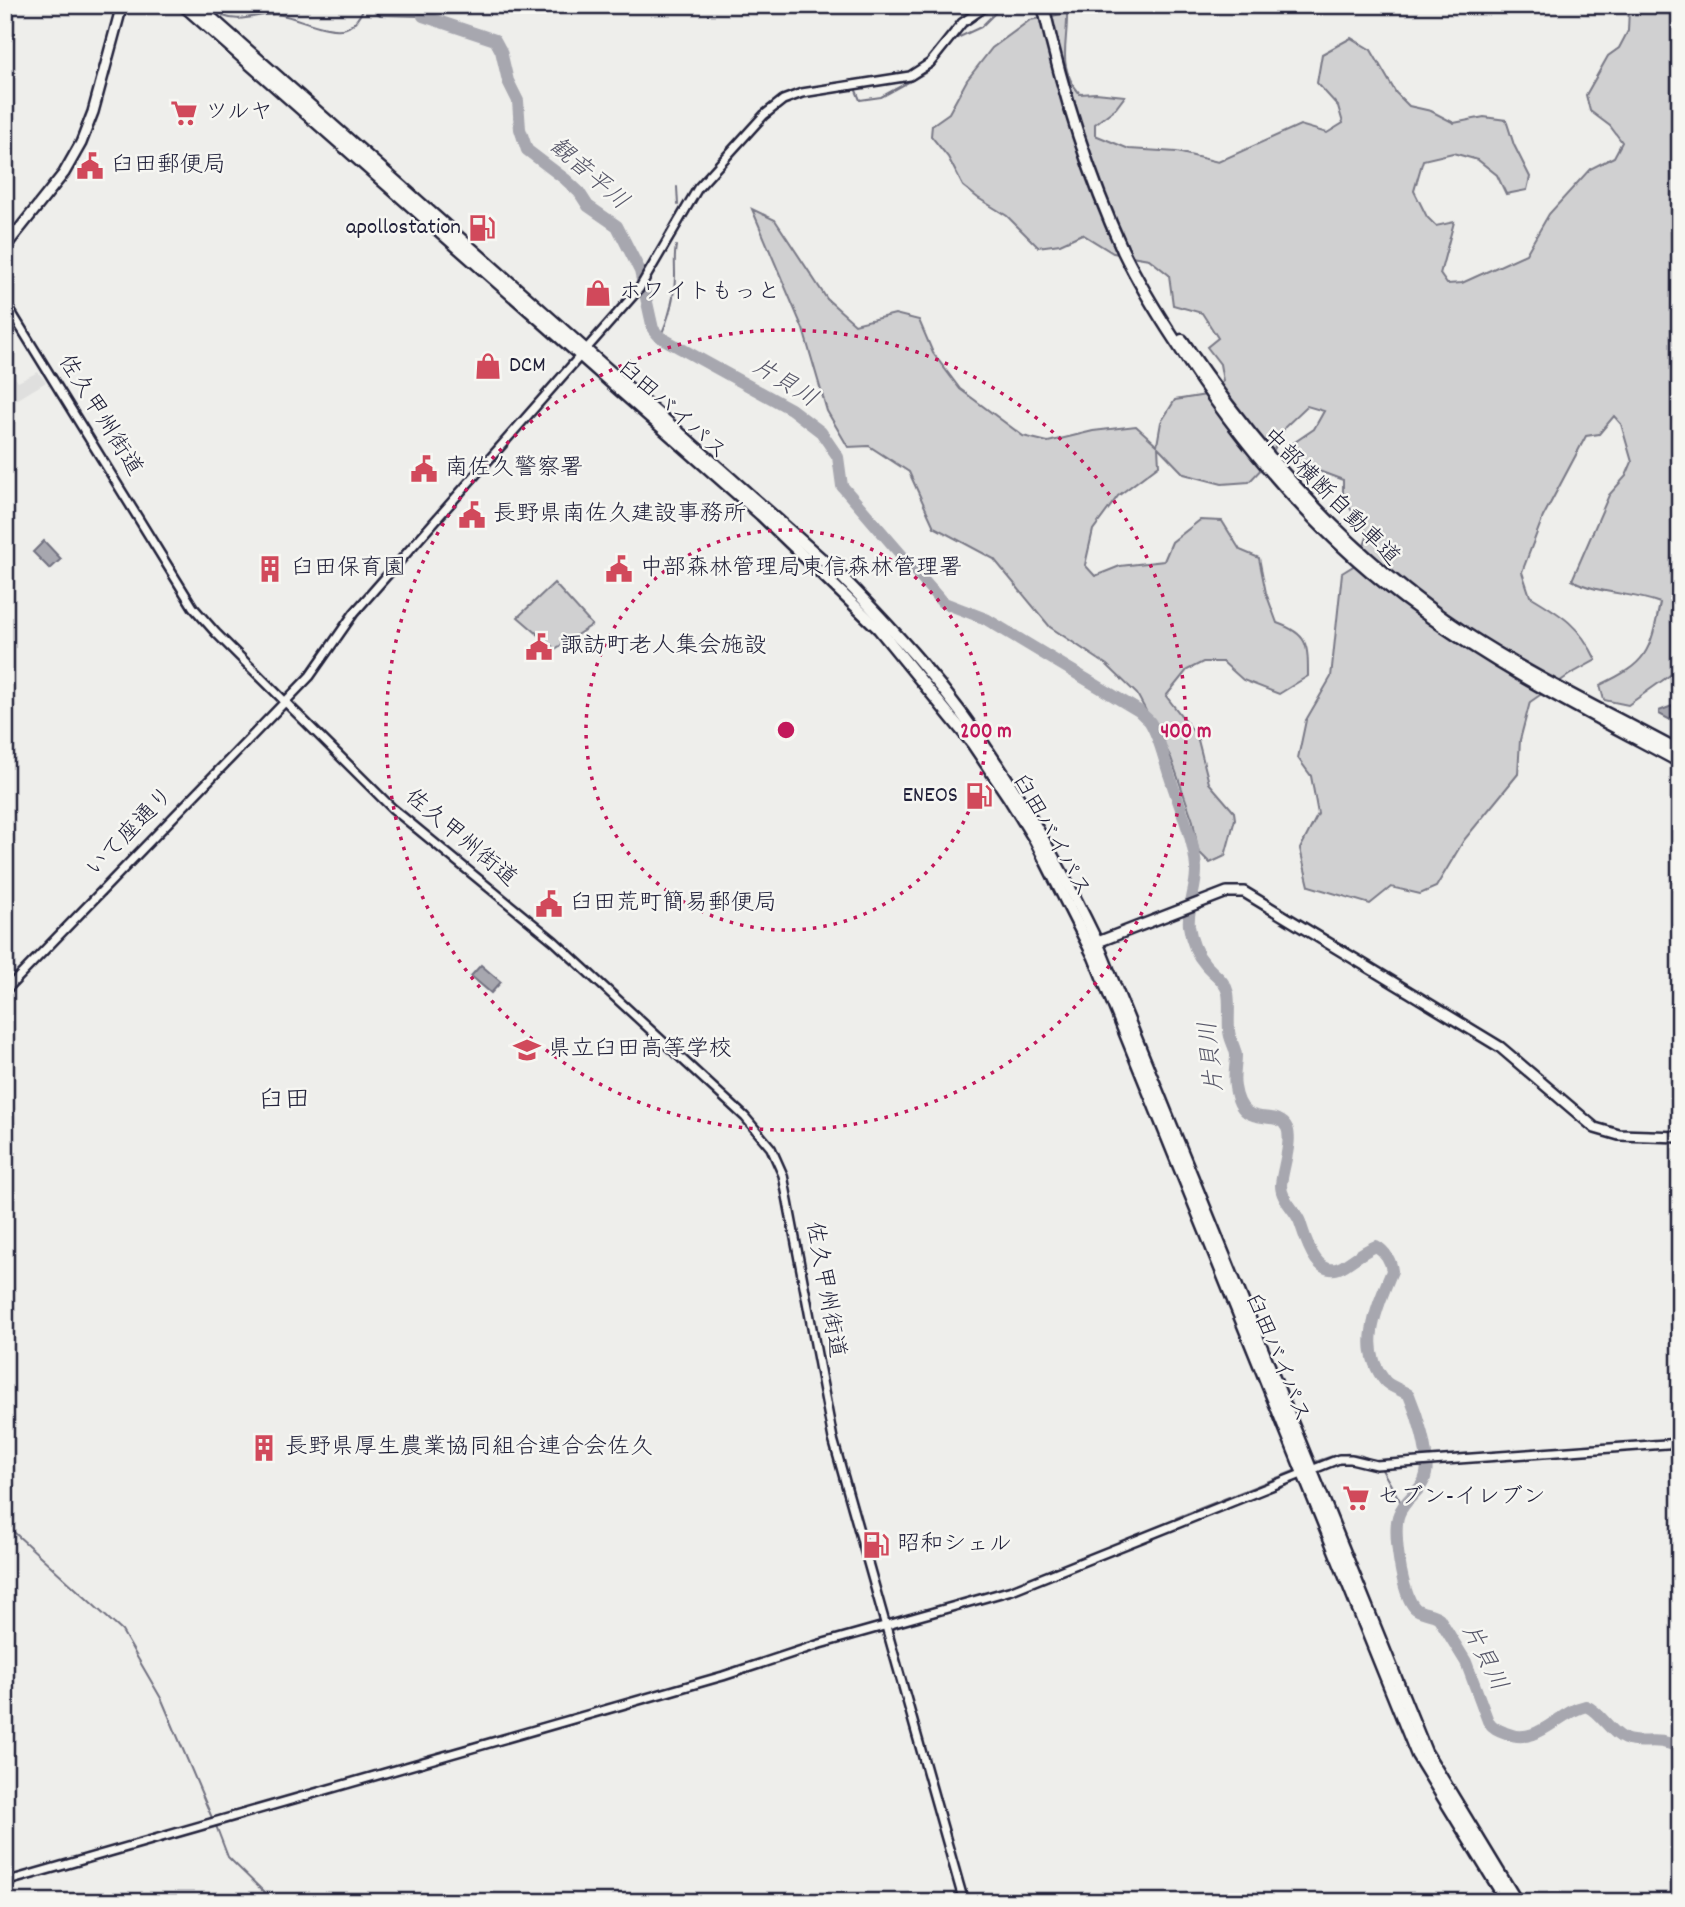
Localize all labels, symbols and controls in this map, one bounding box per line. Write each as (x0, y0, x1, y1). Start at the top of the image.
place label: ツルヤ (205, 97, 273, 130)
supermarket icon: ツルヤ (169, 98, 199, 128)
water label: 観音平川 (541, 131, 635, 219)
place label: 臼田郵便局 (111, 150, 226, 183)
public building icon: 臼田郵便局 (75, 151, 105, 181)
place label: apollostation (346, 212, 461, 245)
fuel station icon: apollostation (467, 213, 497, 243)
place label: ホワイトもっと (619, 277, 780, 310)
shop icon: ホワイトもっと (583, 278, 613, 308)
street label: 佐久甲州街道 (48, 349, 150, 483)
place label: DCM (509, 350, 546, 383)
shop icon: DCM (473, 351, 503, 381)
water label: 片貝川 (744, 351, 824, 417)
street label: 臼田バイパス (609, 353, 733, 469)
street label: 中部横断自動車道 (1253, 421, 1407, 575)
place label: 南佐久警察署 (445, 453, 583, 486)
public building icon: 南佐久警察署 (409, 454, 439, 484)
place label: 長野県南佐久建設事務所 (493, 499, 746, 532)
public building icon: 長野県南佐久建設事務所 (457, 500, 487, 530)
place label: 臼田保育園 (291, 553, 406, 586)
place label: 中部森林管理局東信森林管理署 (640, 553, 962, 586)
building icon: 臼田保育園 (255, 554, 285, 584)
public building icon: 中部森林管理局東信森林管理署 (604, 554, 634, 584)
place label: 諏訪町老人集会施設 (560, 631, 767, 664)
public building icon: 諏訪町老人集会施設 (524, 632, 554, 662)
centre of rings (774, 718, 798, 742)
text: 200 m (960, 718, 1012, 748)
text: 400 m (1161, 718, 1211, 748)
street label: 臼田バイパス (1002, 768, 1098, 904)
street label: いて座通り (79, 780, 183, 886)
place label: ENEOS (902, 780, 958, 813)
fuel station icon: ENEOS (964, 781, 994, 811)
street label: 佐久甲州街道 (397, 782, 523, 896)
place label: 臼田荒町簡易郵便局 (570, 888, 777, 921)
public building icon: 臼田荒町簡易郵便局 (534, 889, 564, 919)
water label: 片貝川 (1192, 1019, 1234, 1095)
place label: 県立臼田高等学校 (548, 1034, 732, 1067)
school or university icon: 県立臼田高等学校 (512, 1035, 542, 1065)
district label: 臼田 (258, 1083, 310, 1120)
street label: 佐久甲州街道 (796, 1219, 852, 1361)
street label: 臼田バイパス (1235, 1288, 1317, 1428)
place label: 長野県厚生農業協同組合連合会佐久 (285, 1432, 653, 1465)
building icon: 長野県厚生農業協同組合連合会佐久 (249, 1433, 279, 1463)
place label: セブン-イレブン (1377, 1482, 1546, 1515)
supermarket icon: セブン-イレブン (1341, 1483, 1371, 1513)
place label: 昭和シェル (897, 1529, 1012, 1562)
fuel station icon: 昭和シェル (861, 1530, 891, 1560)
water label: 片貝川 (1452, 1618, 1514, 1698)

